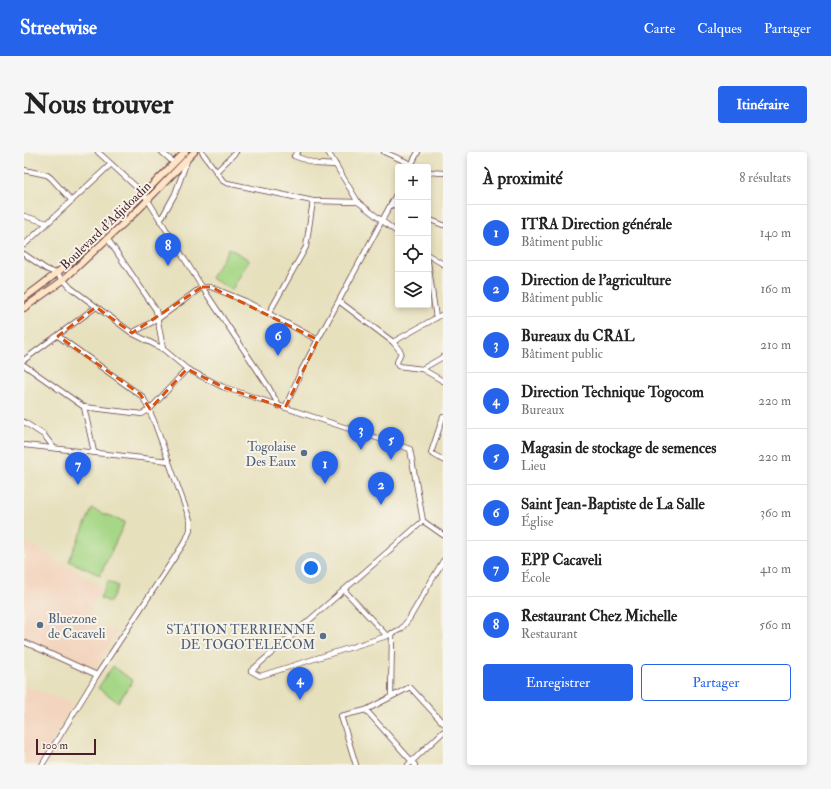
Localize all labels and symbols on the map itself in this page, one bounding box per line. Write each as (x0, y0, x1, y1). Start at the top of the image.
street label: Boulevard d'Adjidoadin (57, 178, 155, 273)
pin: 8 (155, 233, 181, 266)
pin: 6 (265, 323, 291, 356)
pin: 3 (348, 417, 374, 450)
pin: 5 (378, 427, 404, 460)
place label: Togolaise Des Eaux (246, 439, 297, 470)
marker: Togolaise Des Eaux (299, 448, 309, 458)
pin: 1 (312, 451, 338, 484)
pin: 7 (65, 452, 91, 485)
pin: 2 (368, 472, 394, 505)
your location (301, 558, 321, 578)
place label: Bluezone de Cacaveli (48, 611, 106, 642)
marker: Bluezone de Cacaveli (35, 620, 45, 630)
place label: STATION TERRIENNE DE TOGOTELECOM (166, 622, 315, 653)
marker: STATION TERRIENNE DE TOGOTELECOM (318, 631, 328, 641)
pin: 4 (287, 667, 313, 700)
scale bar (36, 737, 96, 756)

